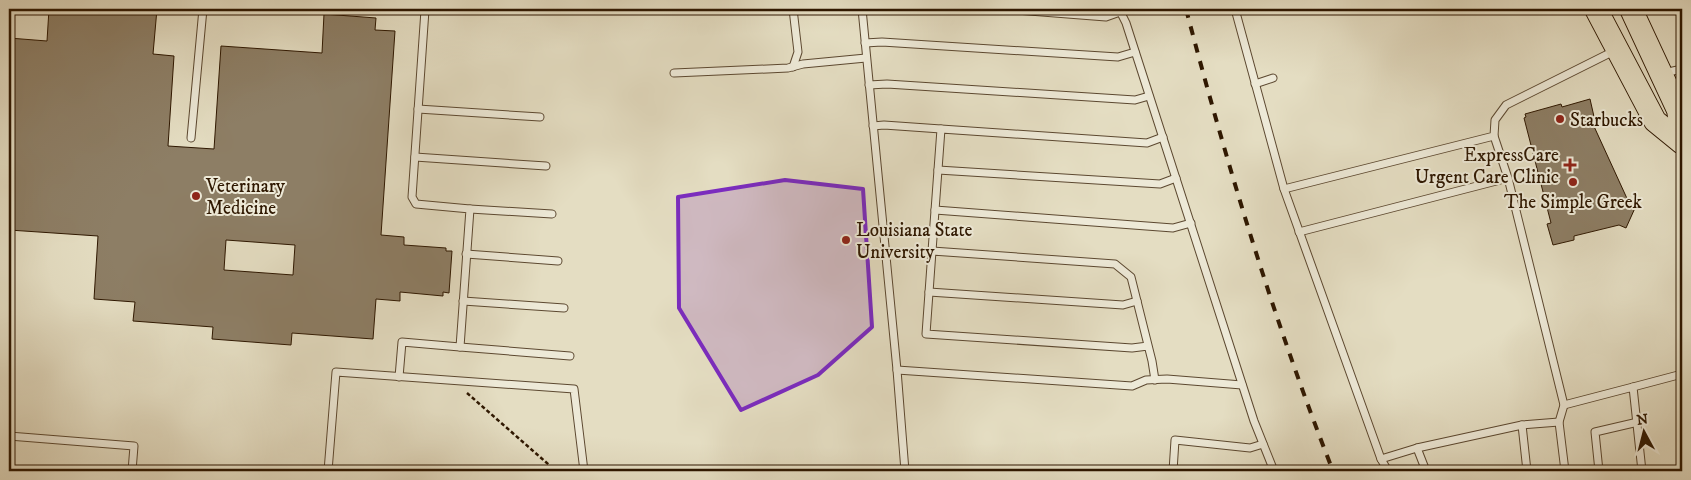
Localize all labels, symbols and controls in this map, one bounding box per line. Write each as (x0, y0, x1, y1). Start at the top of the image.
place label: Starbucks (1570, 109, 1643, 132)
marker: Starbucks (1554, 113, 1566, 125)
place label: ExpressCare Urgent Care Clinic (1415, 144, 1559, 189)
marker: ExpressCare Urgent Care Clinic (1563, 158, 1577, 172)
place label: Veterinary Medicine (205, 175, 286, 220)
marker: The Simple Greek (1567, 176, 1579, 188)
marker: Veterinary Medicine (190, 190, 202, 202)
place label: The Simple Greek (1504, 191, 1643, 214)
place label: Louisiana State University (856, 219, 973, 264)
marker: Louisiana State University (840, 234, 852, 246)
north arrow (1618, 408, 1668, 458)
text: N (1636, 410, 1650, 430)

